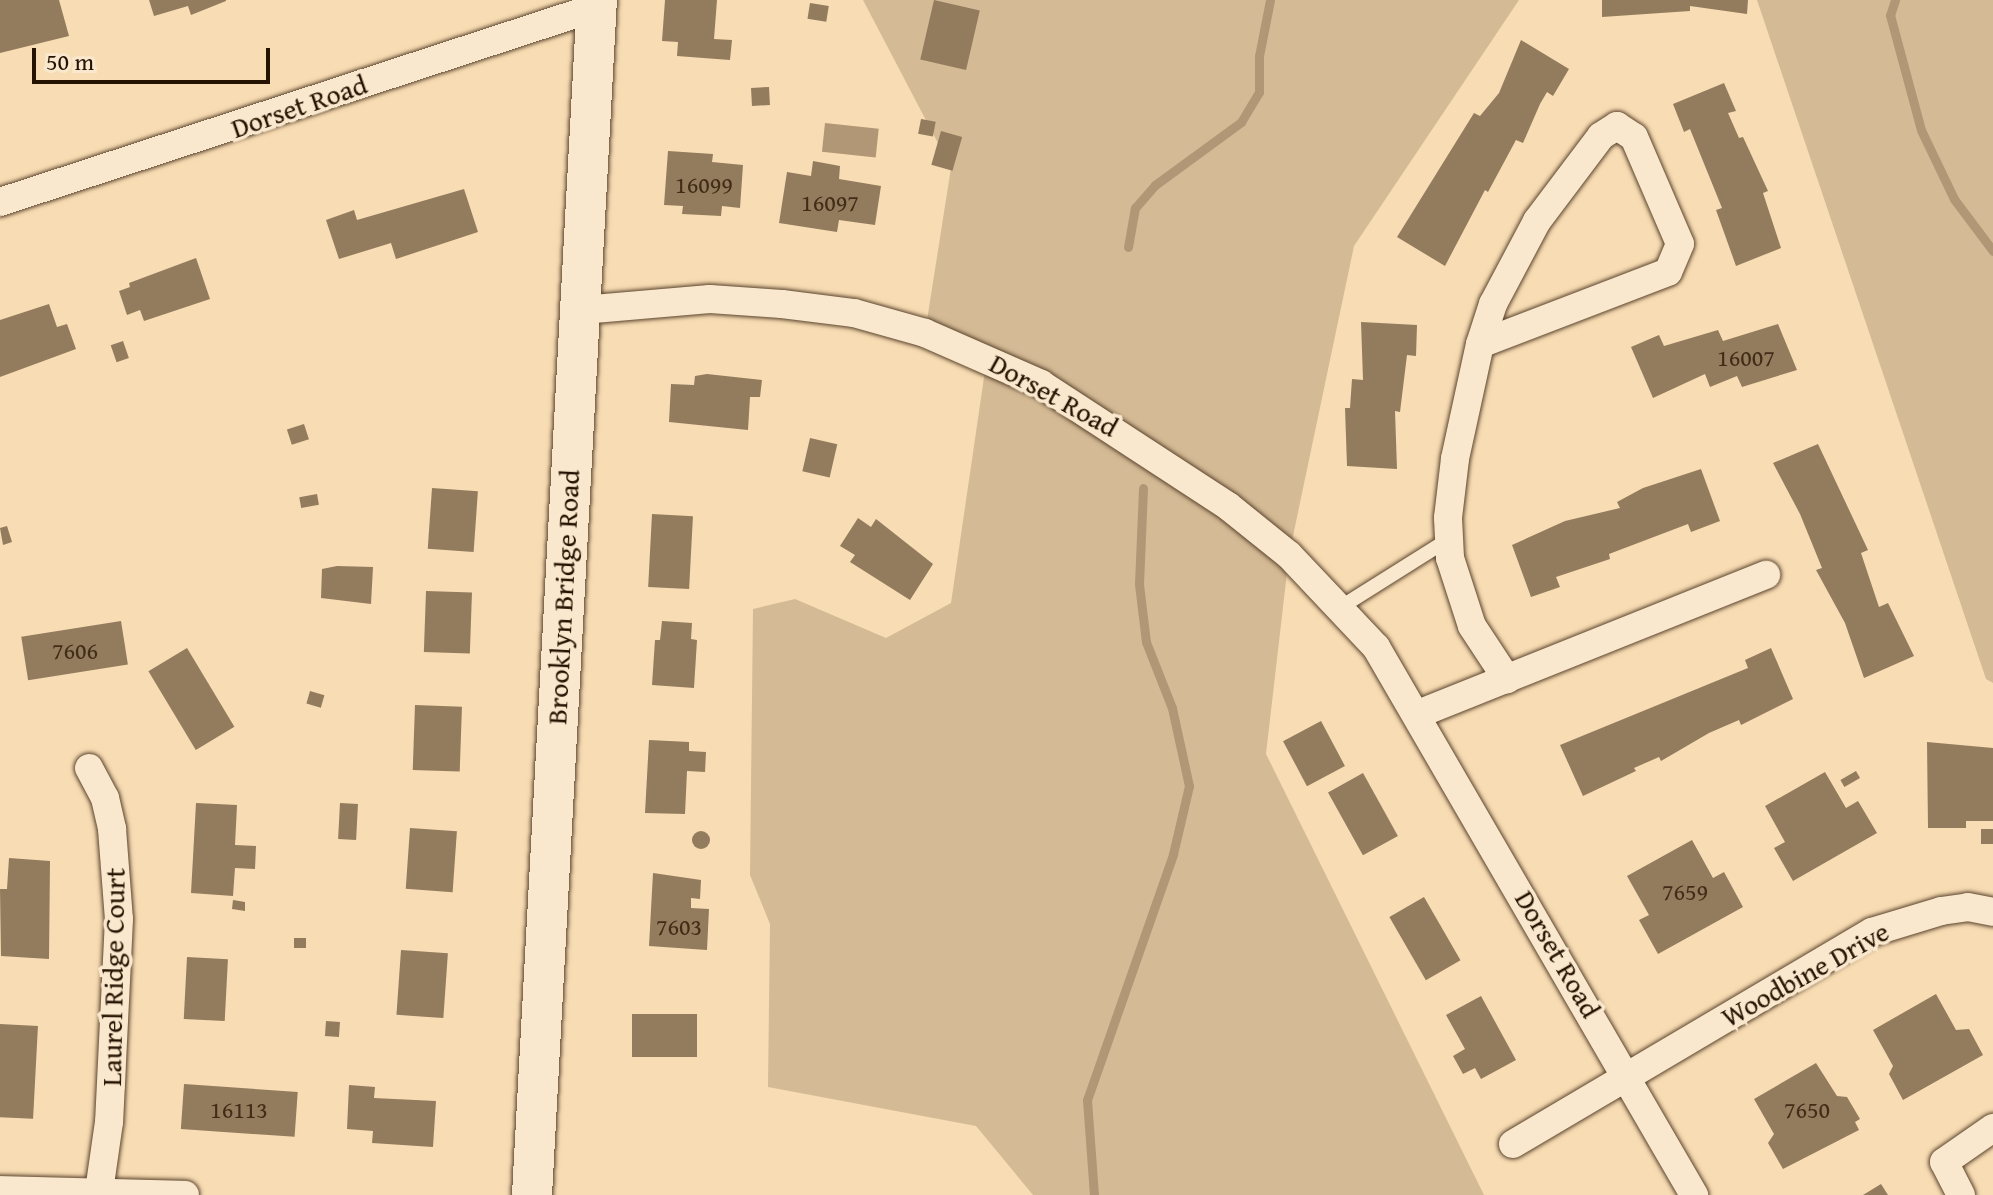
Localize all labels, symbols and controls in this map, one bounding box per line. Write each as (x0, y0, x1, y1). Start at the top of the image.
scale bar (36, 32, 274, 82)
text: 50 m (46, 44, 94, 79)
street label: Dorset Road (227, 67, 371, 145)
house number: 16099 (675, 171, 733, 199)
house number: 16097 (801, 189, 859, 217)
house number: 16007 (1717, 344, 1775, 372)
street label: Dorset Road (984, 346, 1124, 444)
street label: Brooklyn Bridge Road (540, 469, 586, 725)
house number: 7606 (52, 637, 98, 665)
street label: Laurel Ridge Court (94, 867, 132, 1087)
house number: 7659 (1662, 878, 1708, 906)
street label: Dorset Road (1508, 884, 1608, 1024)
house number: 7603 (656, 913, 702, 941)
street label: Woodbine Drive (1715, 914, 1895, 1034)
house number: 16113 (210, 1096, 268, 1124)
house number: 7650 (1784, 1096, 1830, 1124)

